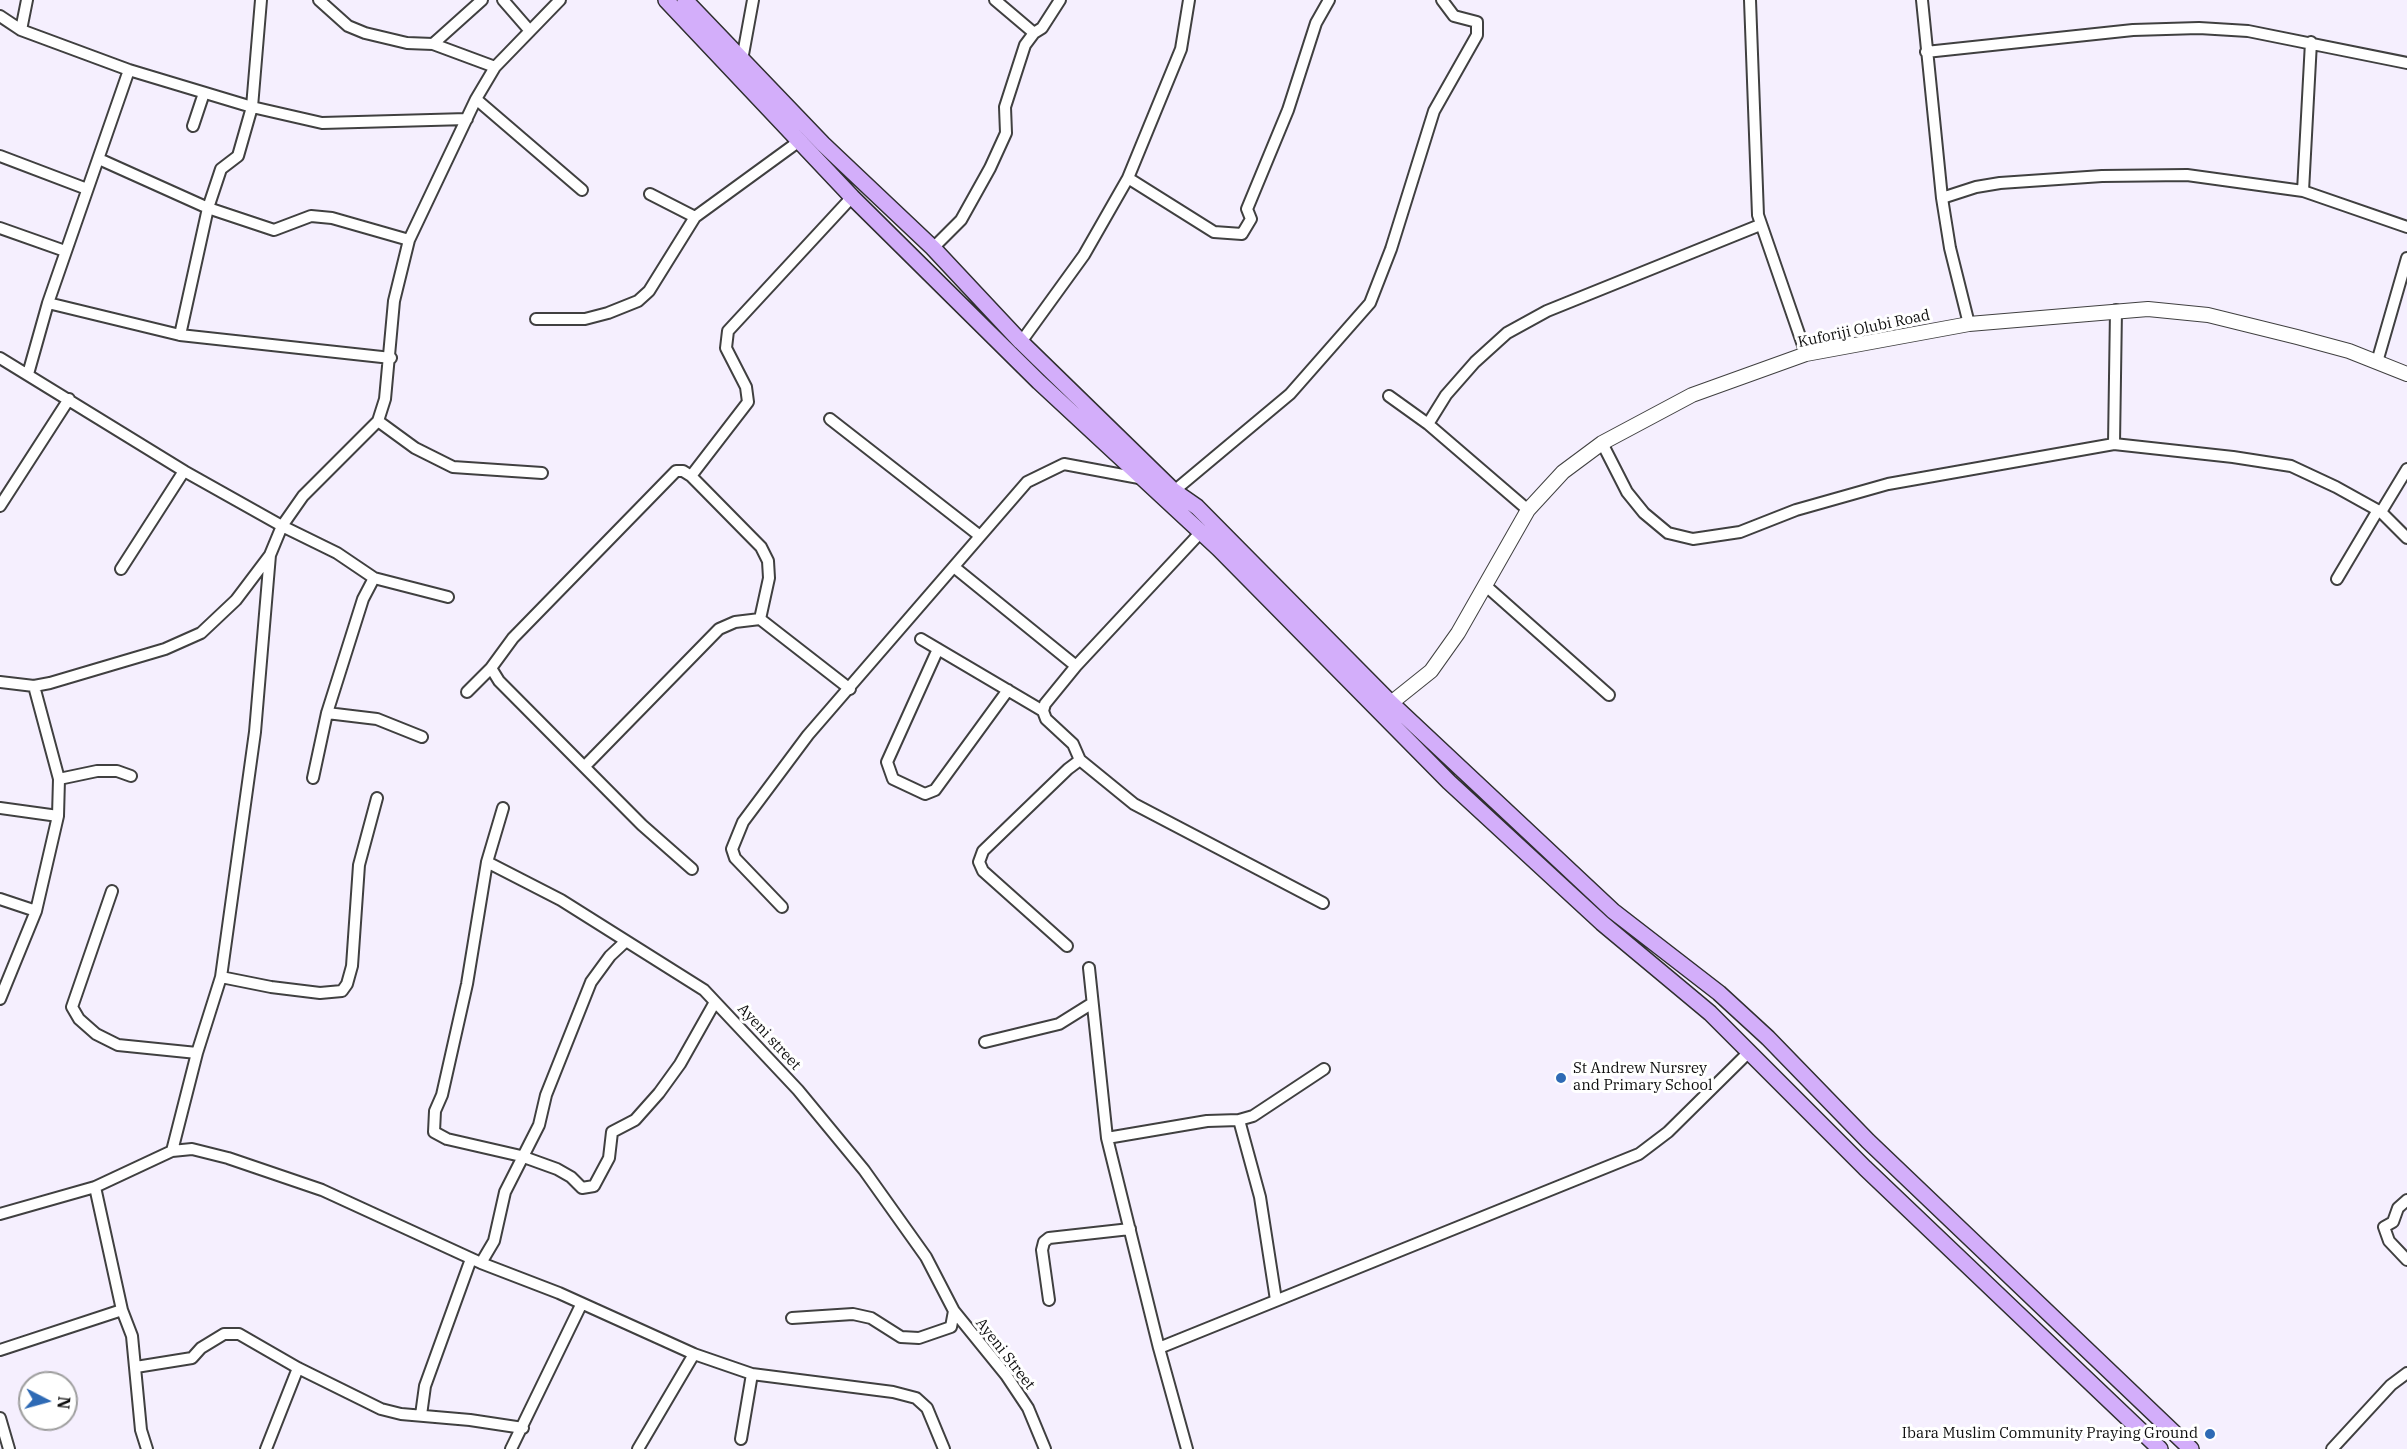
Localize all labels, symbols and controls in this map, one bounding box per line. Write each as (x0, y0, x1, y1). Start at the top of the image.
street label: Kuforiji Olubi Road (1796, 306, 1932, 352)
street label: Ayeni street (734, 1000, 804, 1074)
place label: St Andrew Nursrey and Primary School (1573, 1060, 1713, 1095)
marker: St Andrew Nursrey and Primary School (1554, 1071, 1568, 1085)
street label: Ayeni Street (971, 1315, 1039, 1393)
north arrow (18, 1371, 78, 1431)
text: N (53, 1395, 75, 1410)
place label: Ibara Muslim Community Praying Ground (1902, 1425, 2198, 1443)
marker: Ibara Muslim Community Praying Ground (2203, 1427, 2217, 1441)

